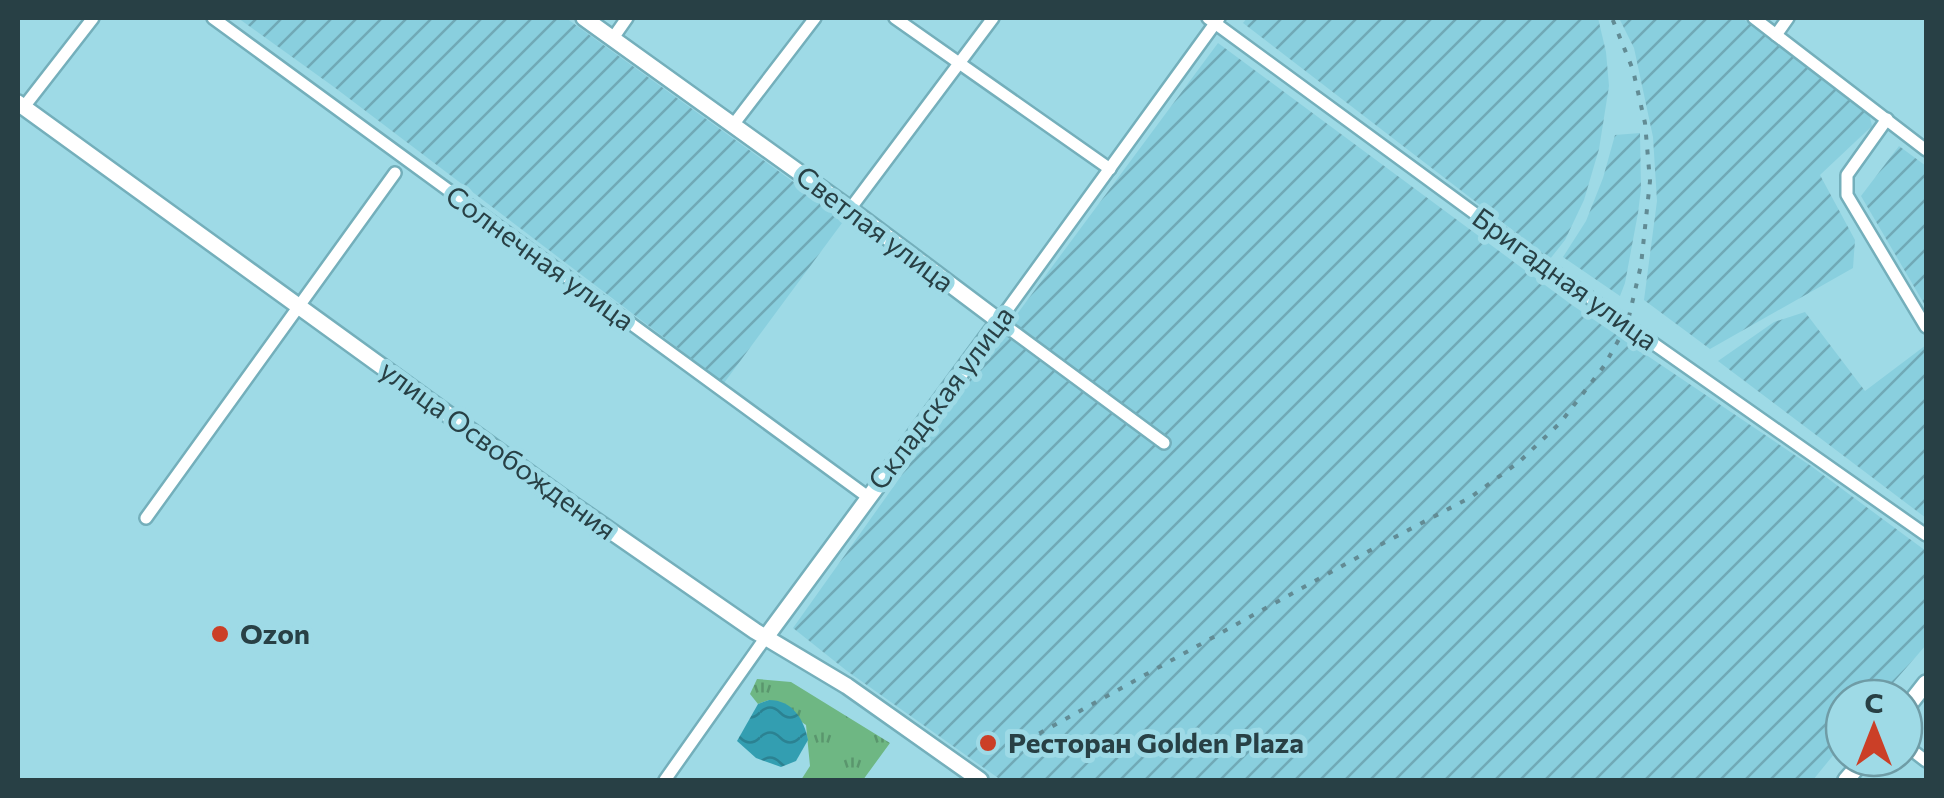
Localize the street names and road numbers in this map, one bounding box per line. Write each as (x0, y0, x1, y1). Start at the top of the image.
street label: Светлая улица (790, 158, 961, 299)
street label: Солнечная улица (440, 177, 641, 337)
street label: Бригадная улица (1466, 200, 1665, 357)
street label: Складская улица (860, 299, 1020, 496)
street label: улица Освобождения (374, 352, 623, 546)

